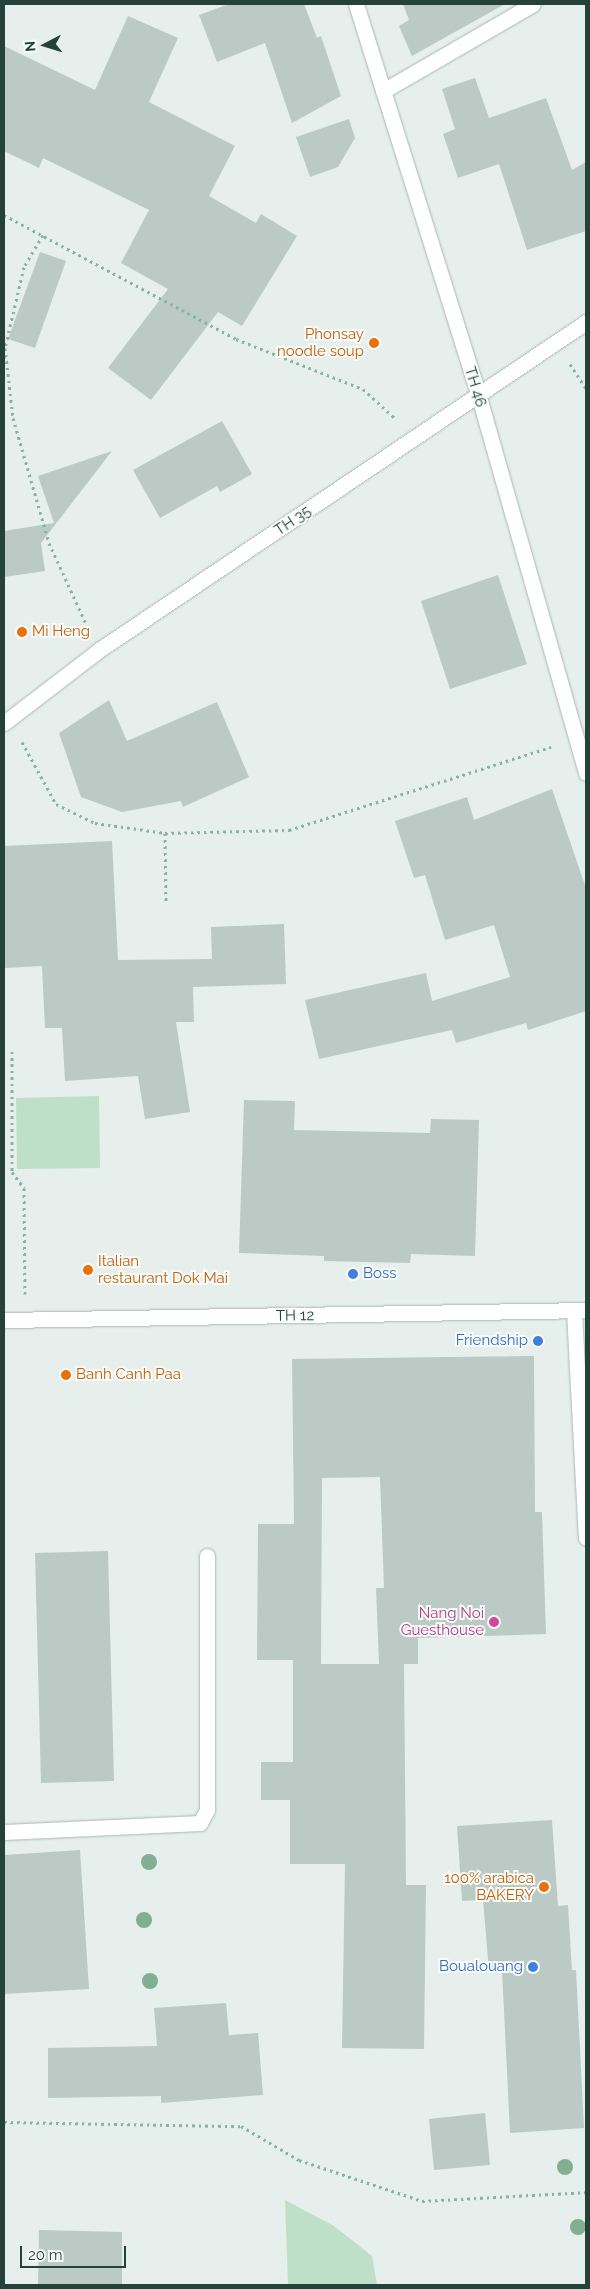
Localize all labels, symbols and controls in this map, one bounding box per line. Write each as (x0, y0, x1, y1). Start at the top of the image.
north arrow (20, 20, 70, 70)
text: N (22, 40, 38, 52)
place label: Phonsay noodle soup (277, 325, 364, 360)
marker: Phonsay noodle soup (368, 337, 380, 349)
street label: TH 46 (460, 365, 490, 409)
street label: TH 35 (271, 502, 315, 540)
place label: Mi Heng (32, 623, 90, 641)
marker: Mi Heng (16, 626, 28, 638)
place label: Italian restaurant Dok Mai (98, 1252, 228, 1287)
marker: Italian restaurant Dok Mai (82, 1264, 94, 1276)
place label: Boss (363, 1265, 396, 1283)
marker: Boss (347, 1268, 359, 1280)
street label: TH 12 (276, 1307, 314, 1325)
place label: Friendship (456, 1332, 528, 1350)
marker: Friendship (532, 1335, 544, 1347)
place label: Banh Canh Paa (76, 1366, 181, 1384)
marker: Banh Canh Paa (60, 1369, 72, 1381)
place label: Nang Noi Guesthouse (401, 1604, 484, 1639)
marker: Nang Noi Guesthouse (488, 1616, 500, 1628)
place label: 100% arabica BAKERY (444, 1869, 534, 1904)
marker: 100% arabica BAKERY (538, 1881, 550, 1893)
place label: Boualouang (439, 1958, 523, 1976)
marker: Boualouang (527, 1961, 539, 1973)
scale bar (22, 2236, 129, 2268)
text: 20 m (28, 2246, 63, 2264)

